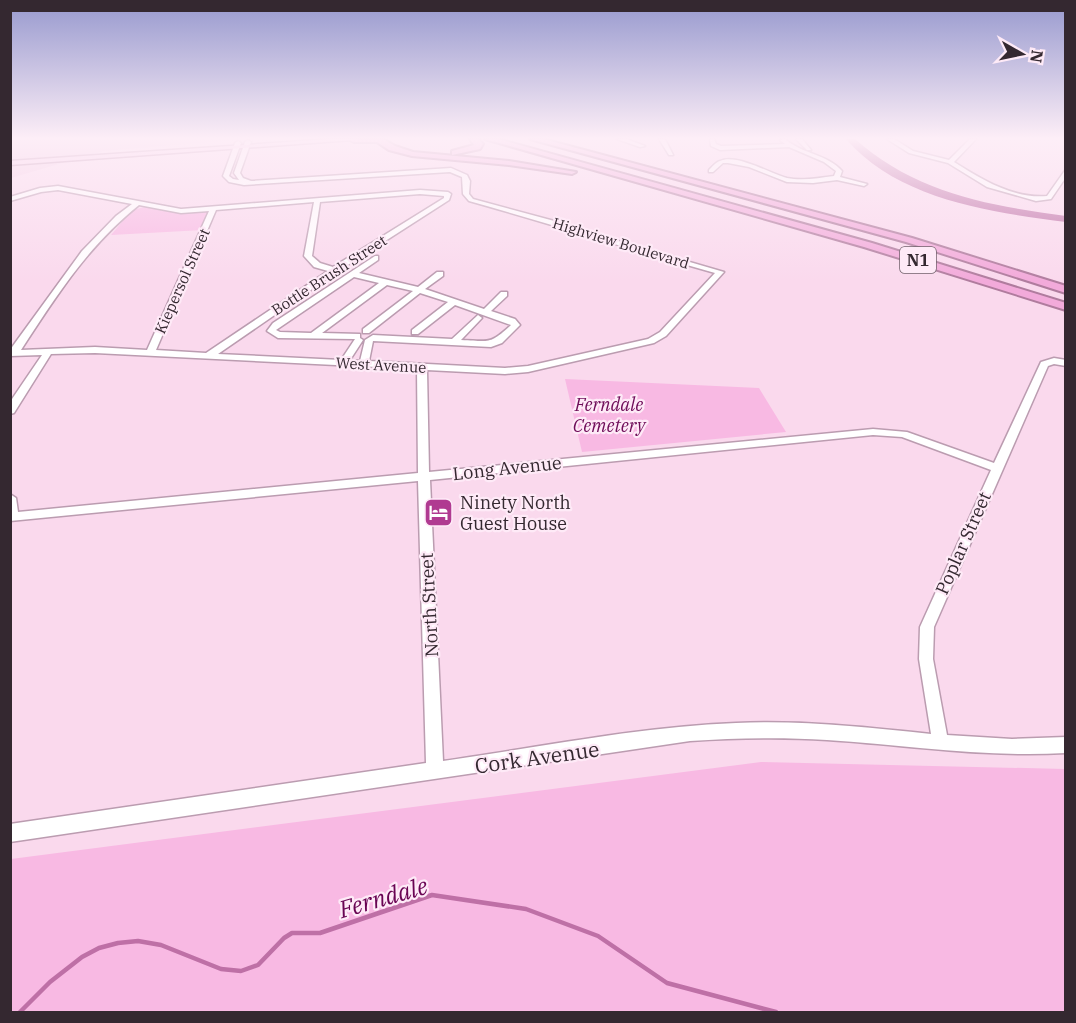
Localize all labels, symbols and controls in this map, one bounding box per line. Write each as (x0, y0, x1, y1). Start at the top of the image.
north arrow (992, 24, 1052, 84)
text: N (1026, 49, 1048, 64)
street label: Highview Boulevard (550, 213, 692, 273)
street label: Kiepersol Street (150, 225, 214, 337)
street label: Bottle Brush Street (268, 231, 390, 319)
road number: N1 (900, 247, 936, 273)
street label: West Avenue (335, 353, 427, 377)
park label: Ferndale Cemetery (573, 393, 647, 437)
street label: Long Avenue (451, 451, 563, 485)
street label: Poplar Street (930, 488, 996, 598)
place label: Ninety North Guest House (460, 491, 571, 535)
hotel icon: Ninety North Guest House (423, 496, 455, 528)
street label: North Street (415, 552, 443, 658)
street label: Cork Avenue (473, 734, 601, 780)
water label: Ferndale (334, 869, 432, 925)

